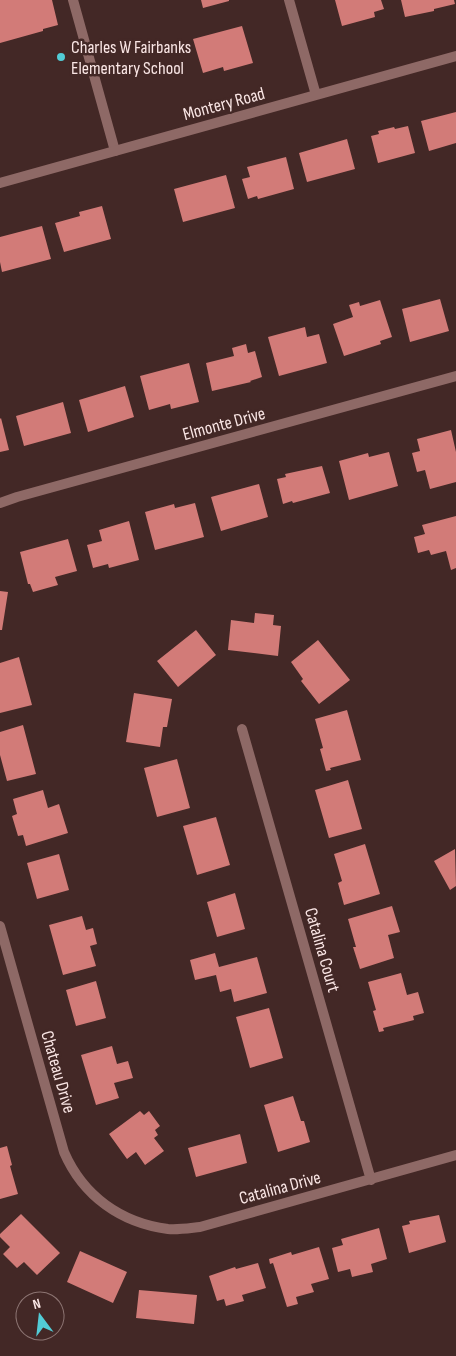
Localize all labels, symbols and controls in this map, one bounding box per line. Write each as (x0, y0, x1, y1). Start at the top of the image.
place label: Charles W Fairbanks Elementary School (71, 37, 191, 79)
marker: Charles W Fairbanks Elementary School (55, 51, 67, 63)
street label: Montery Road (181, 83, 267, 125)
street label: Elmonte Drive (180, 403, 268, 445)
street label: Catalina Court (300, 905, 344, 995)
street label: Chateau Drive (36, 1028, 80, 1116)
street label: Catalina Drive (237, 1167, 323, 1209)
north arrow (15, 1291, 65, 1341)
text: N (31, 1295, 43, 1313)

